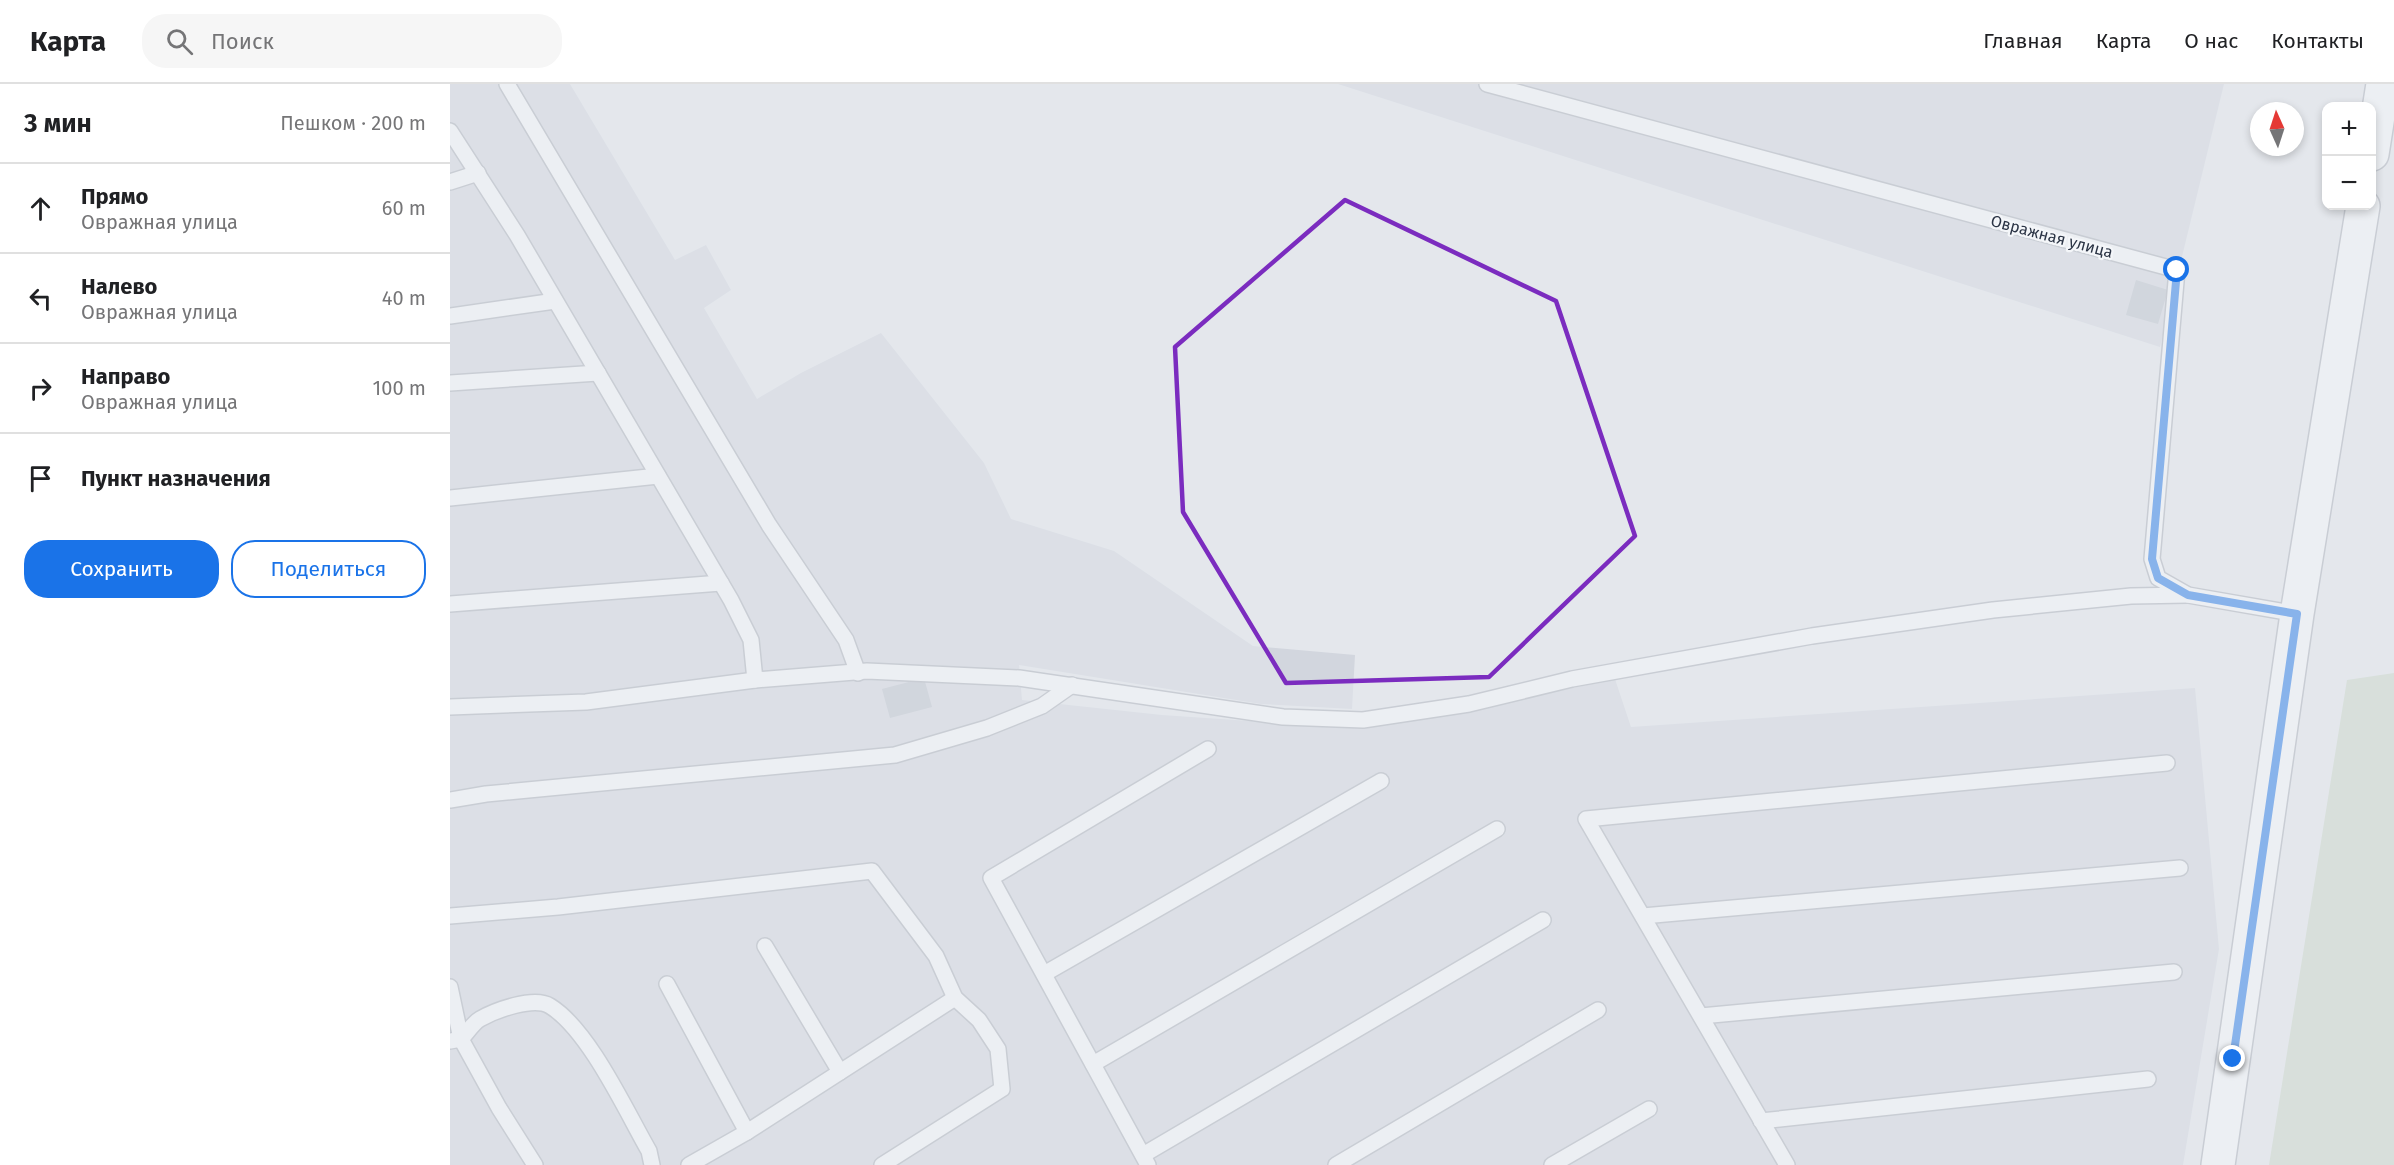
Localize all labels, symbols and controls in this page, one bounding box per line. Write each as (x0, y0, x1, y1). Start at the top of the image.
search box (142, 14, 562, 68)
text: Карта (30, 25, 106, 58)
icon: search (163, 25, 196, 58)
text: Поиск (211, 28, 274, 55)
text: Главная (1983, 28, 2063, 54)
text: Карта (2096, 28, 2151, 54)
text: О нас (2184, 28, 2238, 54)
text: Контакты (2271, 28, 2364, 54)
north arrow (2250, 102, 2304, 156)
map controls (2322, 102, 2376, 210)
button: + (2322, 102, 2376, 156)
text: 3 мин (24, 108, 92, 139)
text: Пешком · 200 m (280, 111, 426, 135)
button: − (2322, 156, 2376, 210)
text: Прямо (81, 183, 148, 210)
icon: ahead (24, 192, 57, 225)
text: 60 m (382, 196, 426, 220)
text: Овражная улица (81, 210, 238, 234)
street label: Овражная улица (1989, 211, 2115, 262)
route start (2163, 256, 2189, 282)
text: Налево (81, 273, 157, 300)
icon: left (24, 282, 57, 315)
text: 40 m (382, 286, 426, 310)
text: Овражная улица (81, 300, 238, 324)
text: Направо (81, 363, 170, 390)
icon: right (24, 372, 57, 405)
text: 100 m (373, 376, 426, 400)
text: Овражная улица (81, 390, 238, 414)
icon: arrive (24, 462, 57, 495)
text: Пункт назначения (81, 465, 271, 492)
button: Сохранить (24, 540, 219, 598)
button: Поделиться (231, 540, 426, 598)
route end (2219, 1045, 2245, 1071)

